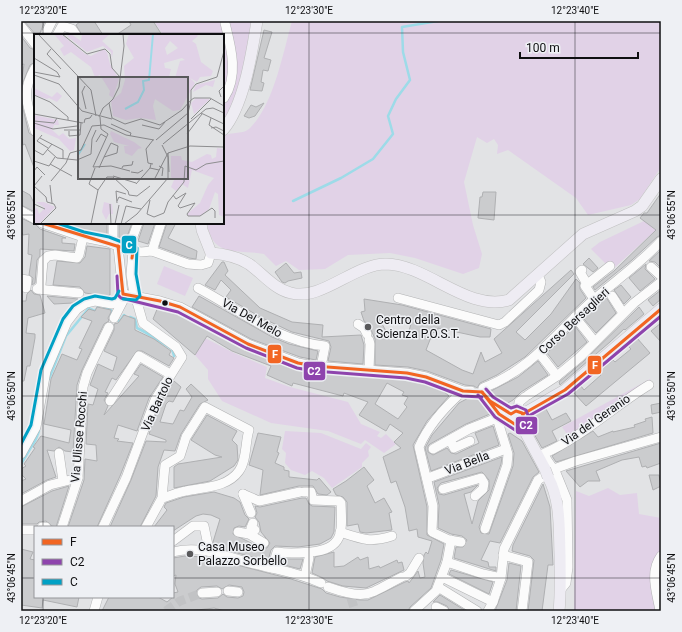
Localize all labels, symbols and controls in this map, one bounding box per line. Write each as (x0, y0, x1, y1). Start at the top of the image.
text: 12°23'20"E (19, 5, 67, 16)
text: 12°23'30"E (285, 5, 333, 16)
text: 12°23'40"E (551, 5, 599, 16)
inset map (34, 34, 224, 224)
scale bar (520, 34, 638, 60)
text: 100 m (526, 41, 560, 55)
text: 43°06'55"N (6, 190, 17, 240)
text: 43°06'55"N (666, 190, 677, 240)
line badge: C (121, 235, 137, 254)
text: C (125, 239, 133, 252)
street label: Corso Bersaglieri (536, 285, 612, 357)
street label: Via Del Melo (219, 296, 285, 340)
unlabelled marker (160, 298, 170, 308)
place label: Centro della Scienza P.O.S.T. (376, 313, 460, 341)
marker: Centro della Scienza P.O.S.T. (363, 322, 373, 332)
line badge: F (267, 344, 282, 364)
text: F (272, 348, 278, 361)
line badge: F (587, 355, 602, 375)
text: F (592, 359, 598, 372)
line badge: C2 (303, 361, 326, 381)
text: C2 (307, 365, 321, 378)
text: 43°06'50"N (6, 371, 17, 421)
text: 43°06'50"N (666, 371, 677, 421)
street label: Via Bartolo (138, 374, 176, 434)
street label: Via Ulisse Rocchi (68, 391, 90, 483)
street label: Via del Geranio (559, 391, 633, 449)
line badge: C2 (515, 416, 538, 435)
text: C2 (519, 419, 533, 432)
street label: Via Bella (443, 448, 491, 478)
legend (34, 526, 174, 598)
text: F (70, 535, 77, 549)
place label: Casa Museo Palazzo Sorbello (198, 540, 287, 568)
marker: Casa Museo Palazzo Sorbello (185, 549, 195, 559)
text: 43°06'45"N (6, 553, 17, 603)
text: 43°06'45"N (666, 553, 677, 603)
text: C2 (70, 555, 85, 569)
text: C (70, 575, 78, 589)
text: 12°23'20"E (19, 615, 67, 626)
text: 12°23'30"E (285, 615, 333, 626)
text: 12°23'40"E (551, 615, 599, 626)

